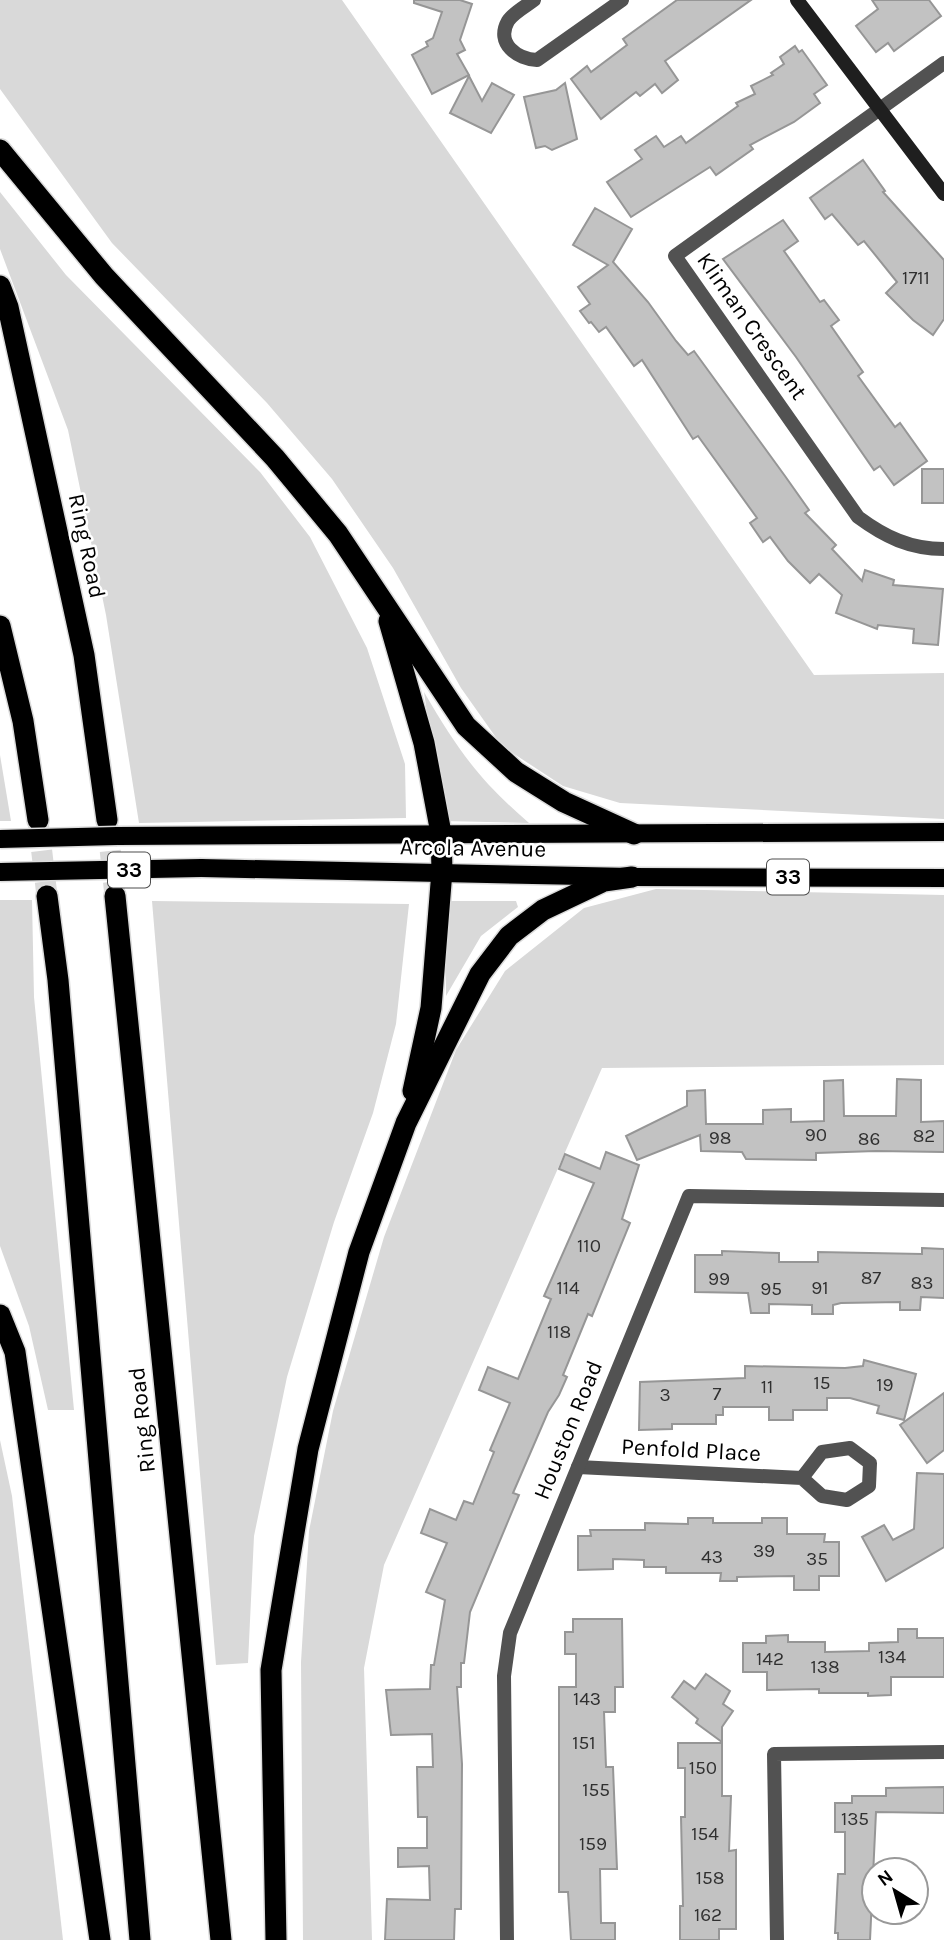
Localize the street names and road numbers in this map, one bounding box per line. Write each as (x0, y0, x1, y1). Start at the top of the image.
street label: Kliman Crescent (691, 247, 813, 405)
street label: Ring Road (63, 491, 111, 601)
street label: Arcola Avenue (400, 833, 546, 863)
road number: 33 (108, 852, 150, 888)
road number: 33 (767, 860, 809, 894)
street label: Houston Road (528, 1357, 608, 1503)
street label: Ring Road (123, 1366, 161, 1474)
street label: Penfold Place (620, 1433, 762, 1467)

